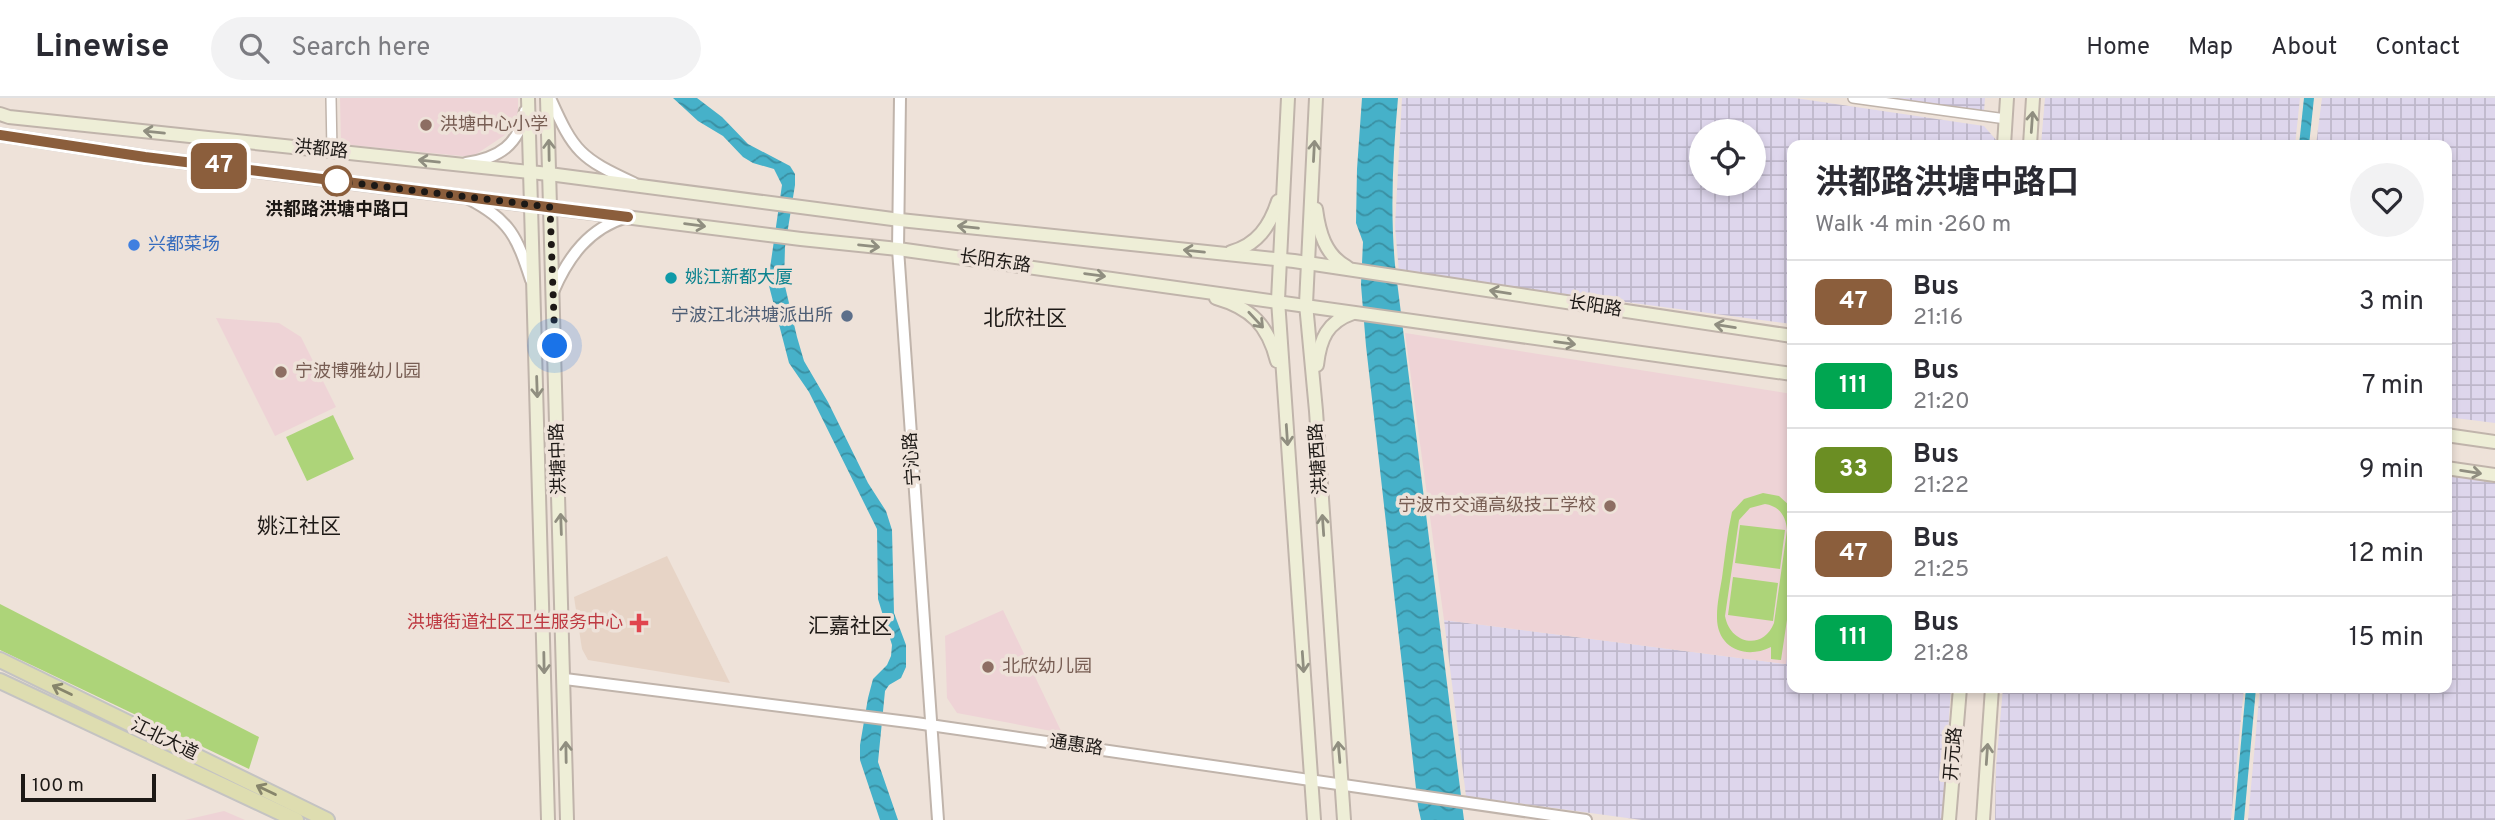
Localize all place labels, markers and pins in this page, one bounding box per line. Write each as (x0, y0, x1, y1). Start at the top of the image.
place label: 洪塘中心小学 (440, 114, 548, 137)
marker: 洪塘中心小学 (418, 117, 434, 133)
marker: 洪都路洪塘中路口 (322, 166, 352, 196)
place label: 洪都路洪塘中路口 (265, 199, 409, 222)
place label: 兴都菜场 (148, 234, 220, 257)
marker: 兴都菜场 (126, 237, 142, 253)
place label: 姚江新都大厦 (685, 267, 793, 290)
marker: 姚江新都大厦 (663, 270, 679, 286)
place label: 宁波江北洪塘派出所 (671, 305, 833, 328)
marker: 宁波江北洪塘派出所 (839, 308, 855, 324)
place label: 宁波博雅幼儿园 (295, 361, 421, 384)
marker: 宁波博雅幼儿园 (273, 364, 289, 380)
place label: 宁波市交通高级技工学校 (1398, 495, 1596, 518)
marker: 宁波市交通高级技工学校 (1602, 498, 1618, 514)
place label: 洪塘街道社区卫生服务中心 (407, 612, 623, 635)
marker: 洪塘街道社区卫生服务中心 (629, 613, 649, 633)
place label: 北欣幼儿园 (1002, 656, 1092, 679)
marker: 北欣幼儿园 (980, 659, 996, 675)

